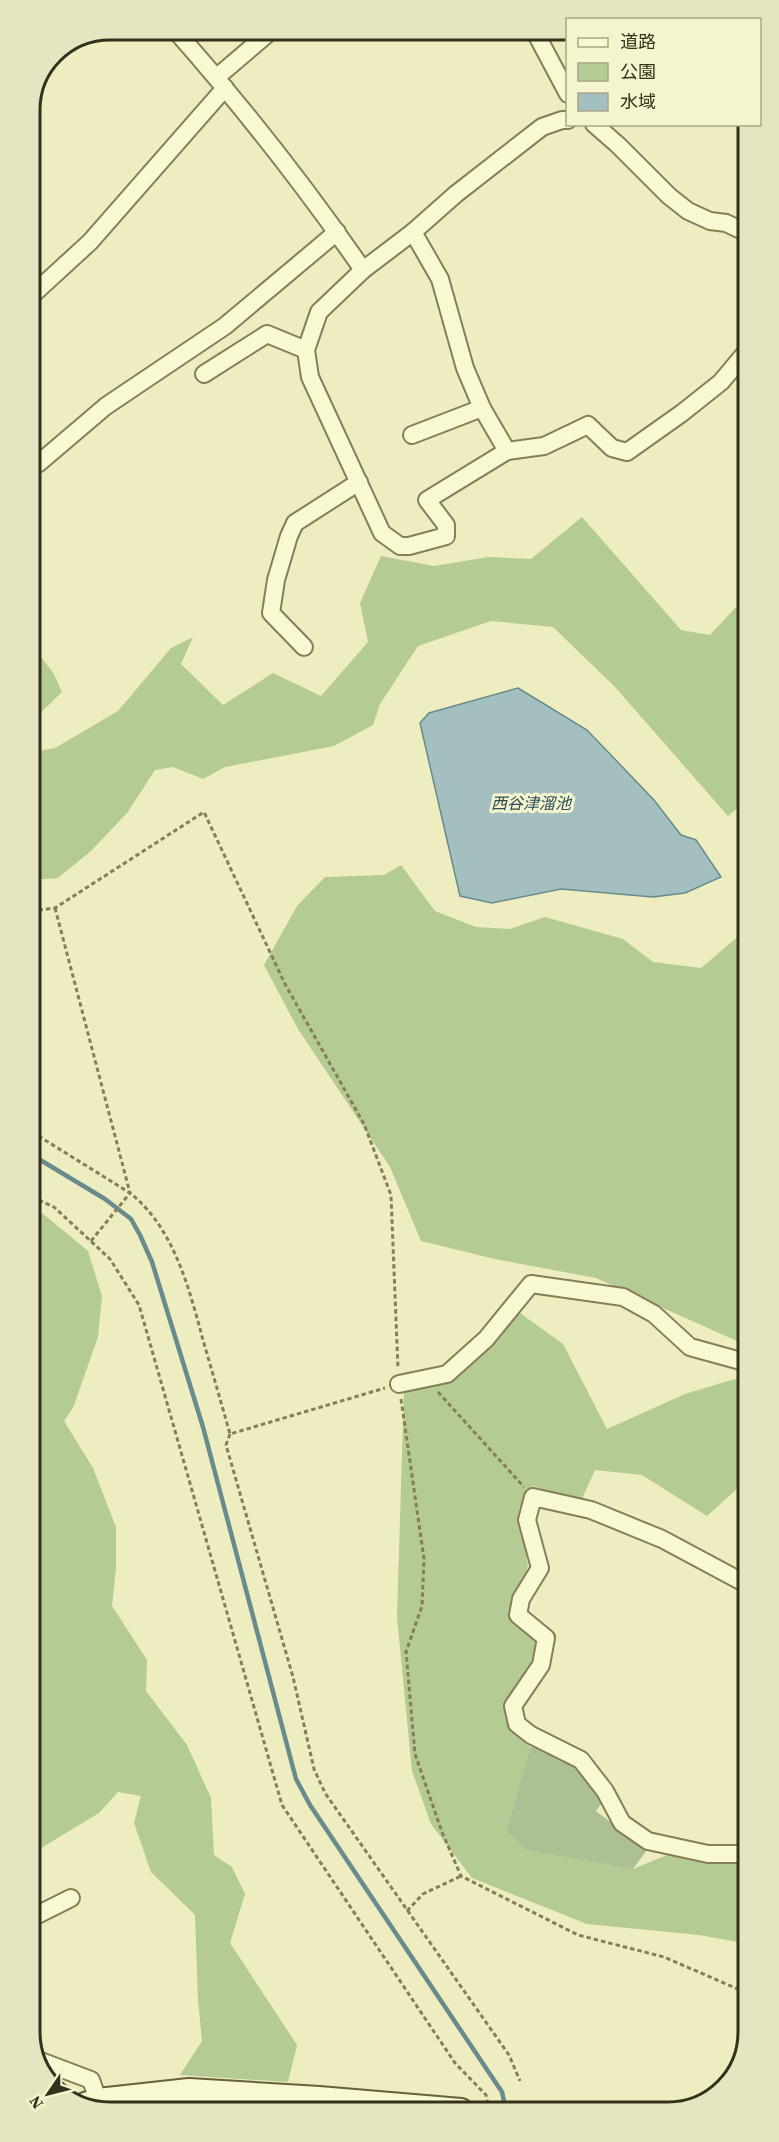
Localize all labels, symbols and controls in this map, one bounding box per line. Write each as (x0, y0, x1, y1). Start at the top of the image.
legend (566, 18, 761, 126)
text: 道路 (620, 29, 656, 54)
text: 公園 (620, 59, 656, 84)
text: 水域 (620, 89, 656, 114)
water label: 西谷津溜池 (491, 792, 573, 814)
north arrow (18, 2064, 78, 2124)
text: N (23, 2091, 48, 2114)

